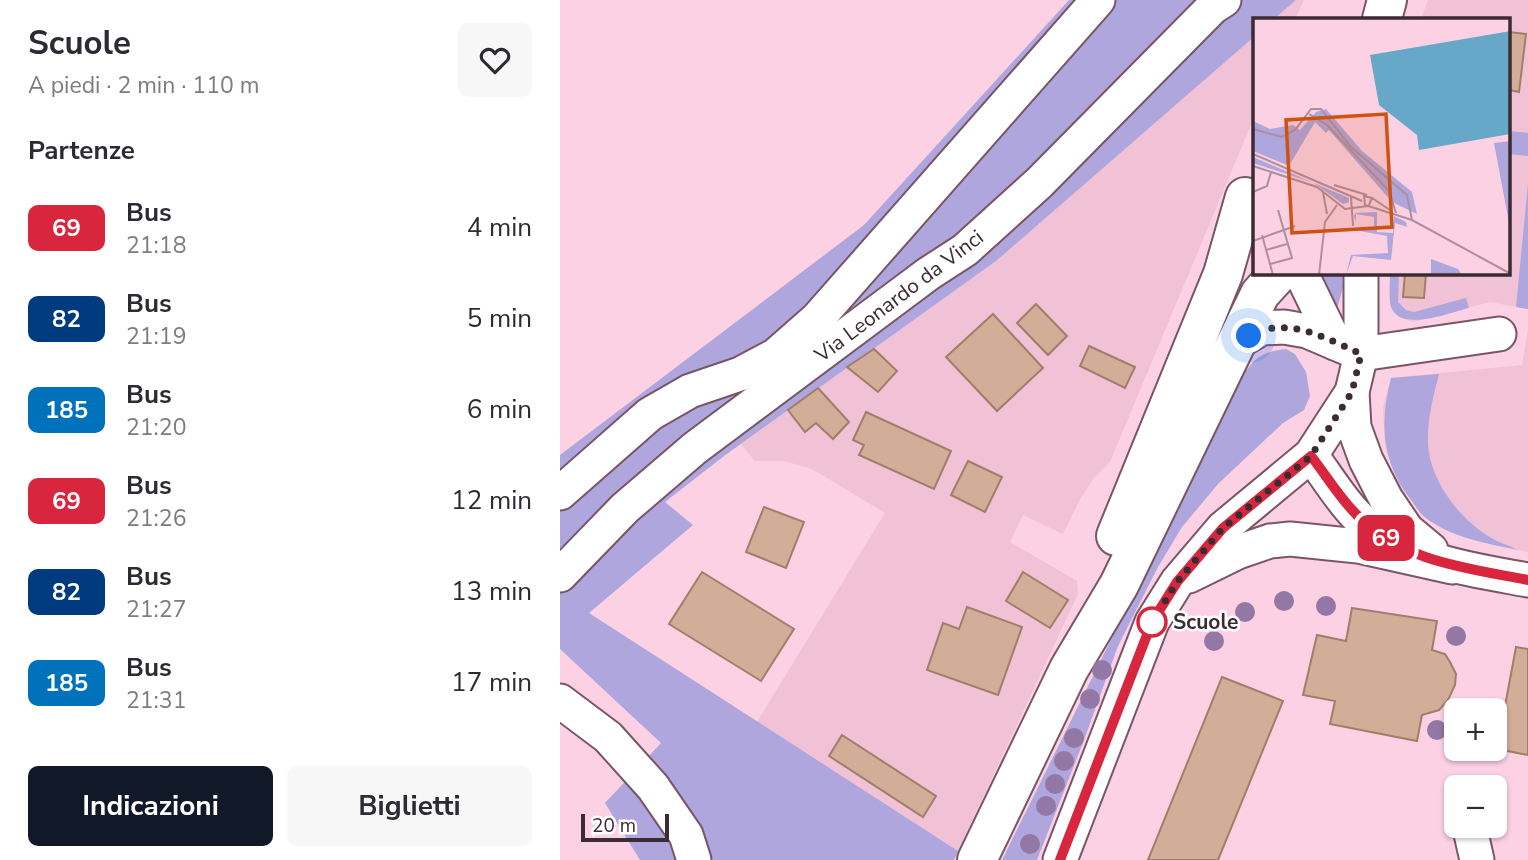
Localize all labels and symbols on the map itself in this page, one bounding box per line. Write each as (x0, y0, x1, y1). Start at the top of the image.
inset map (1253, 18, 1510, 275)
street label: Via Leonardo da Vinci (808, 223, 989, 369)
your location (1231, 318, 1266, 353)
line badge: 69 (1354, 515, 1418, 561)
marker: Scuole (1137, 607, 1167, 637)
place label: Scuole (1173, 608, 1238, 636)
scale bar (581, 811, 668, 843)

